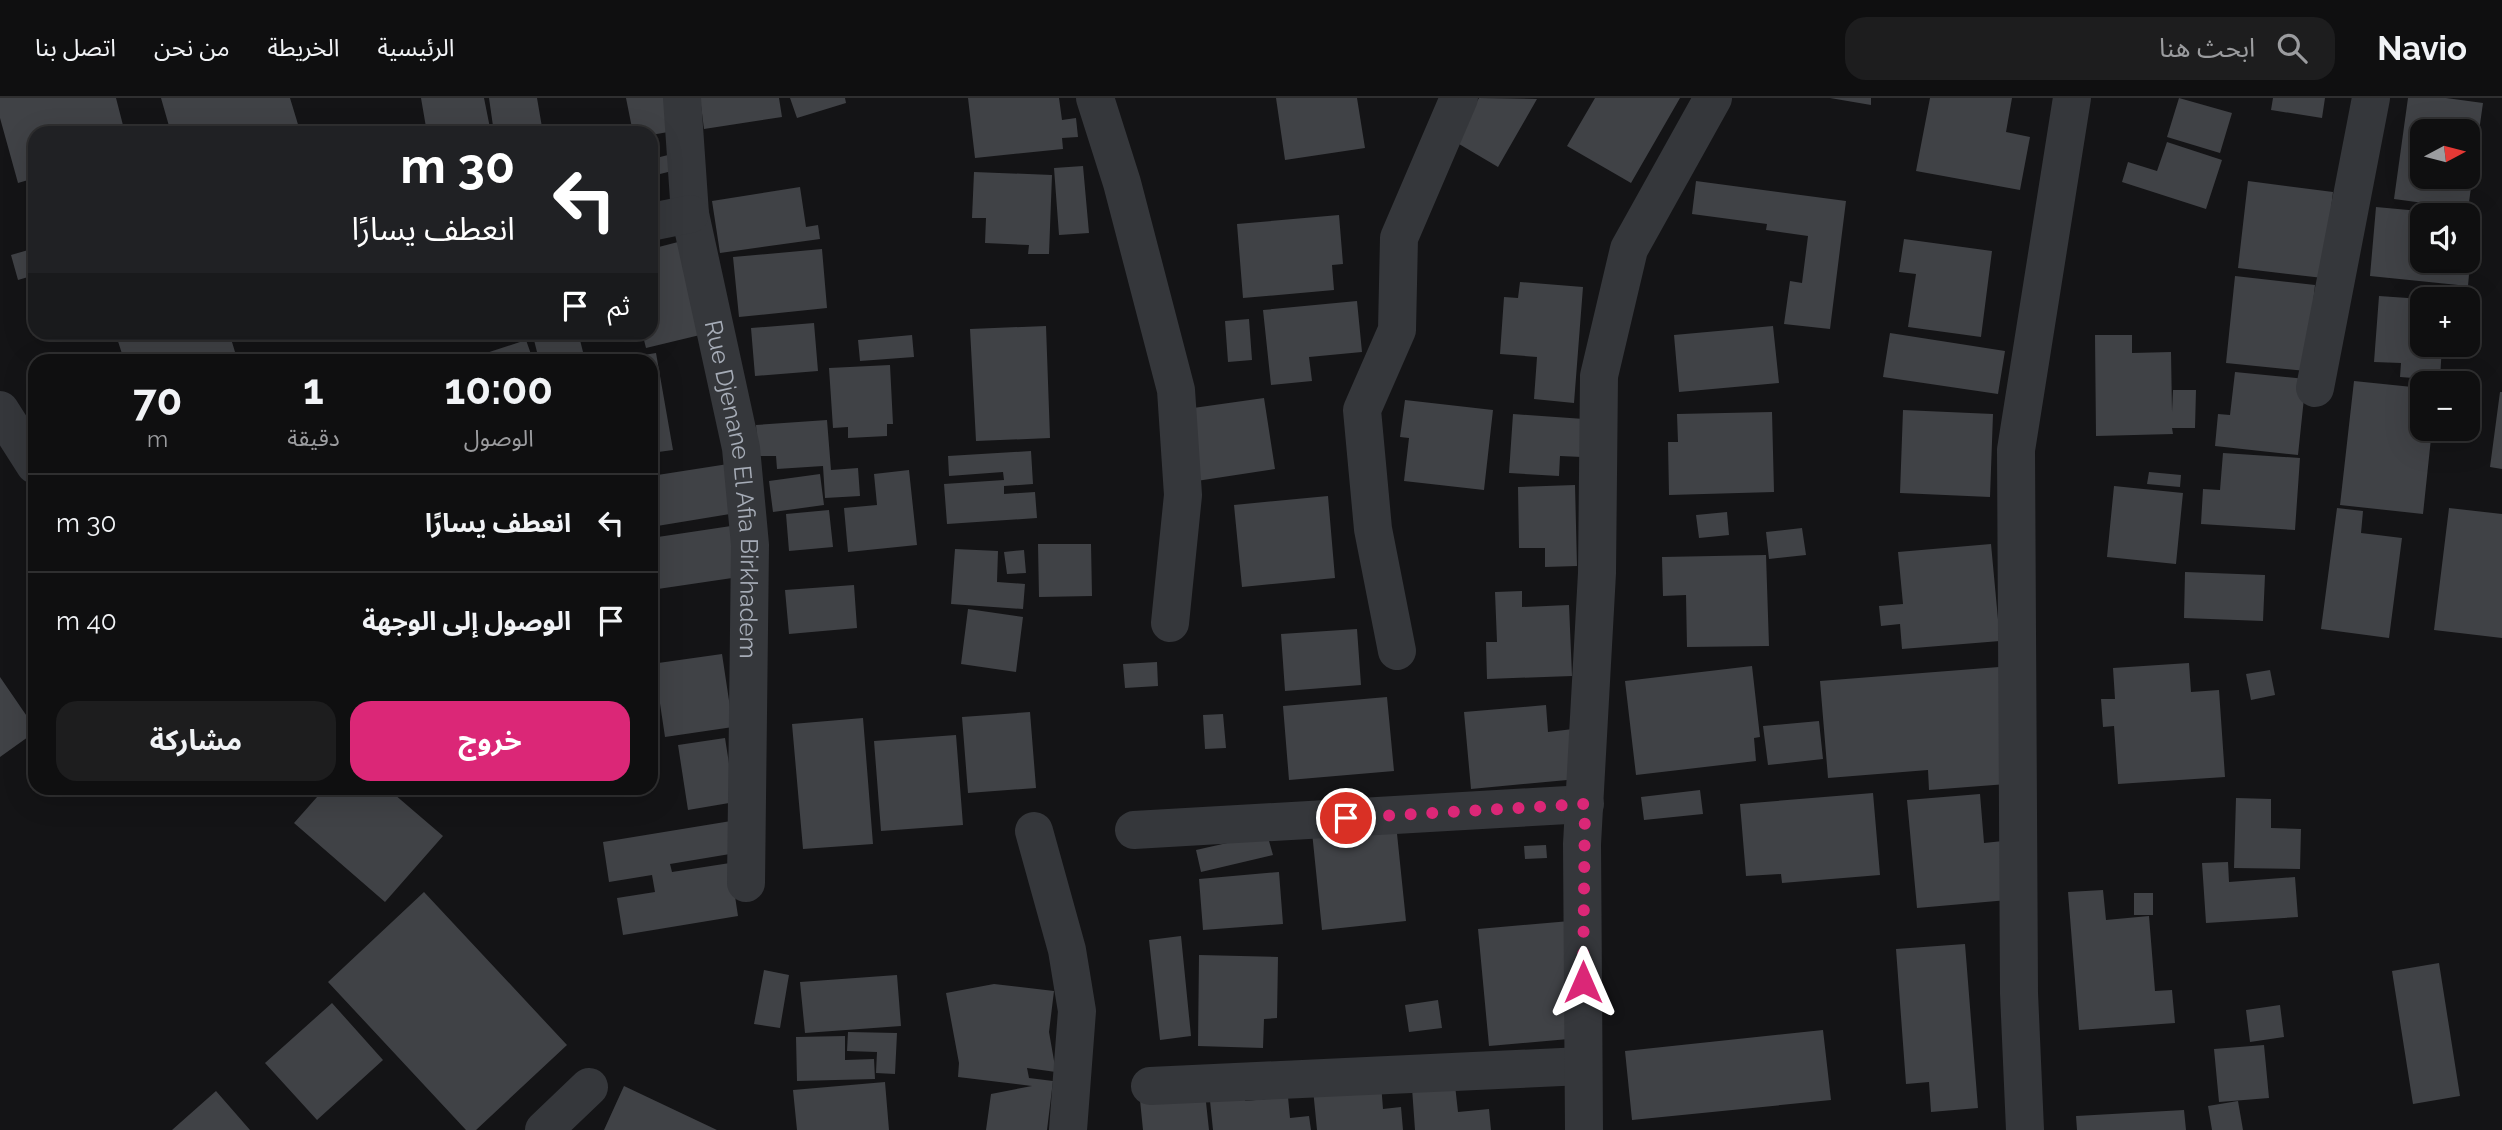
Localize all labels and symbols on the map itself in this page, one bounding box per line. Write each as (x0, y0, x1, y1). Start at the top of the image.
north arrow (2410, 119, 2480, 189)
street label: Rue Djenane El Afia Birkhadem (699, 317, 765, 659)
pin (1316, 788, 1376, 848)
position arrow (1546, 945, 1620, 1019)

